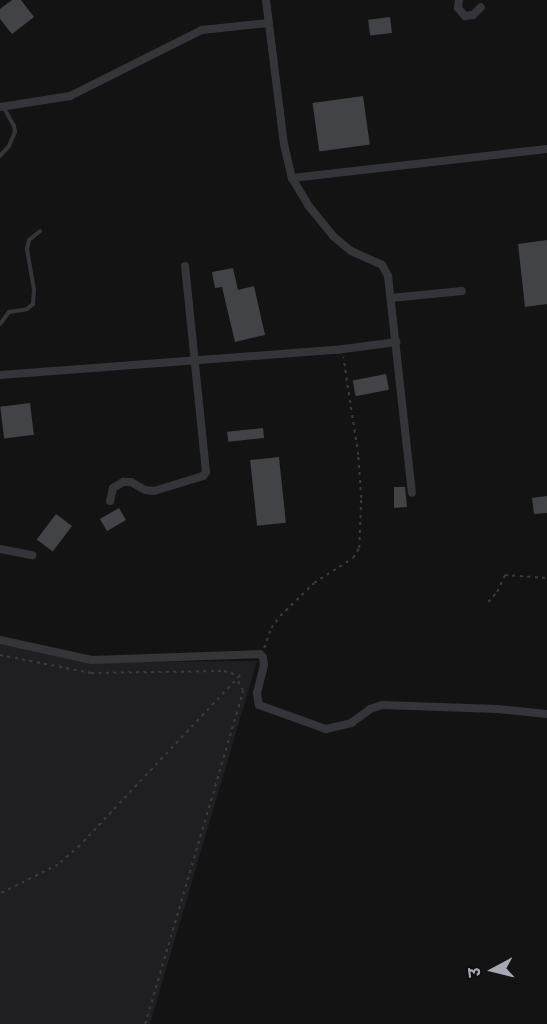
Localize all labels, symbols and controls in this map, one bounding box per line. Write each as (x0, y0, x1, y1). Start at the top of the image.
north arrow (463, 940, 523, 1000)
text: उ (463, 966, 487, 978)

